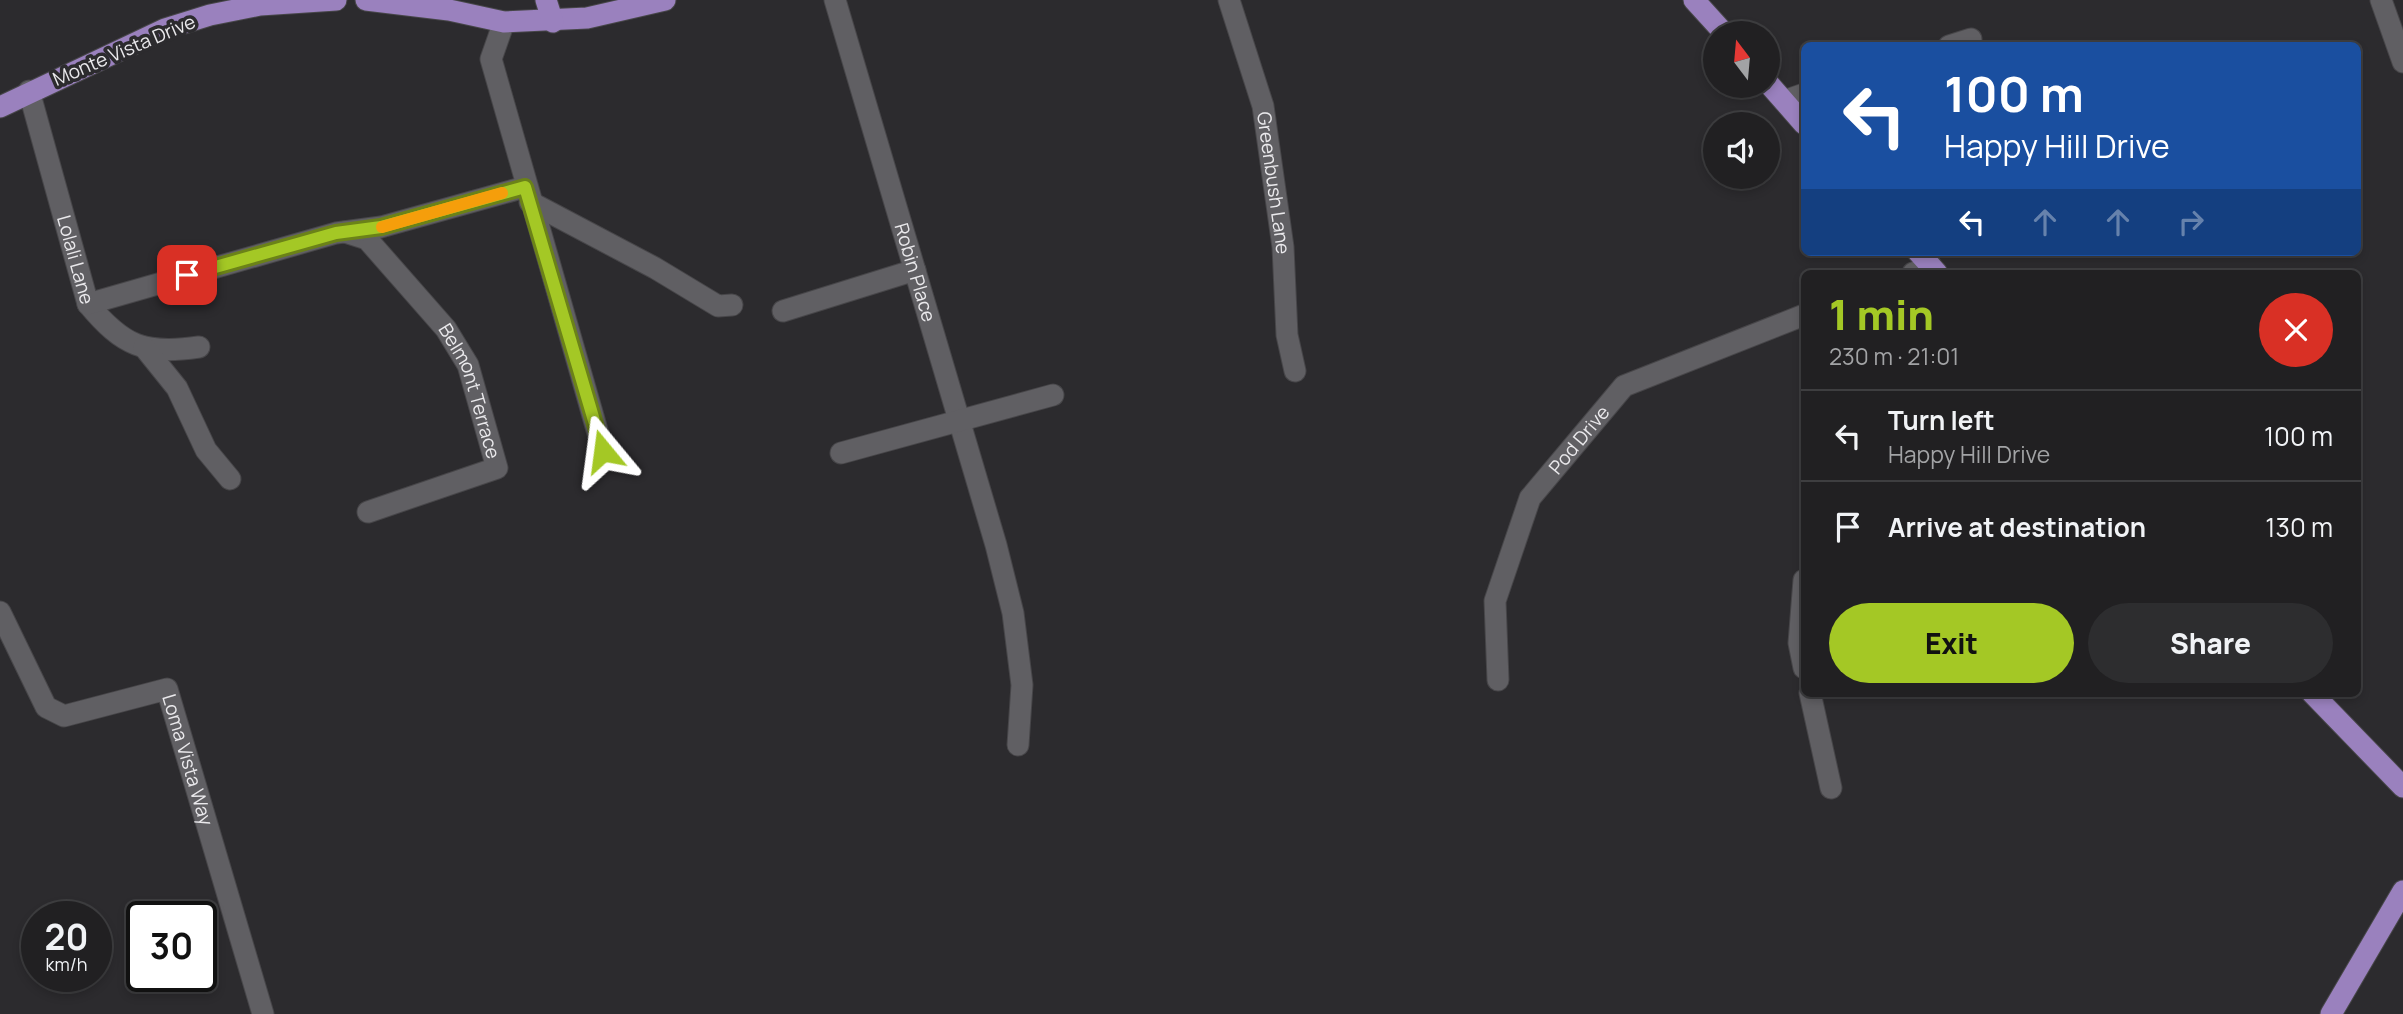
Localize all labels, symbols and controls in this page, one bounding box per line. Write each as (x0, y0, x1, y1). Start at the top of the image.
street label: Monte Vista Drive (49, 8, 199, 92)
north arrow (1703, 21, 1780, 98)
map controls (1703, 21, 1780, 189)
text: 100 m (1944, 60, 2084, 127)
icon: left (1829, 70, 1920, 161)
street label: Greenbush Lane (1251, 110, 1296, 255)
button: sound (1703, 112, 1780, 189)
text: Happy Hill Drive (1944, 124, 2170, 168)
icon: left (1953, 203, 1991, 241)
icon: ahead (2026, 203, 2064, 241)
icon: ahead (2099, 203, 2137, 241)
icon: right (2172, 203, 2210, 241)
street label: Lolali Lane (51, 212, 100, 307)
street label: Robin Place (889, 220, 942, 325)
pin (157, 245, 217, 305)
icon: arrive (168, 256, 206, 294)
text: 1 min (1829, 285, 1934, 343)
button: close (2259, 293, 2333, 367)
street label: Belmont Terrace (433, 318, 507, 462)
text: 230 m · 21:01 (1829, 340, 1959, 372)
street label: Pod Drive (1543, 400, 1615, 480)
text: Turn left (1888, 402, 1995, 438)
position arrow (566, 414, 640, 488)
icon: left (1829, 417, 1867, 455)
text: 100 m (2264, 418, 2333, 454)
text: Happy Hill Drive (1888, 438, 2050, 470)
icon: arrive (1829, 508, 1867, 546)
text: Arrive at destination (1888, 509, 2146, 545)
text: 130 m (2265, 509, 2333, 545)
button: Exit (1829, 603, 2074, 683)
button: Share (2088, 603, 2333, 683)
street label: Loma Vista Way (156, 691, 220, 829)
speed limit sign: 30 (126, 901, 217, 992)
text: 20 (45, 913, 88, 961)
text: km/h (46, 952, 87, 976)

